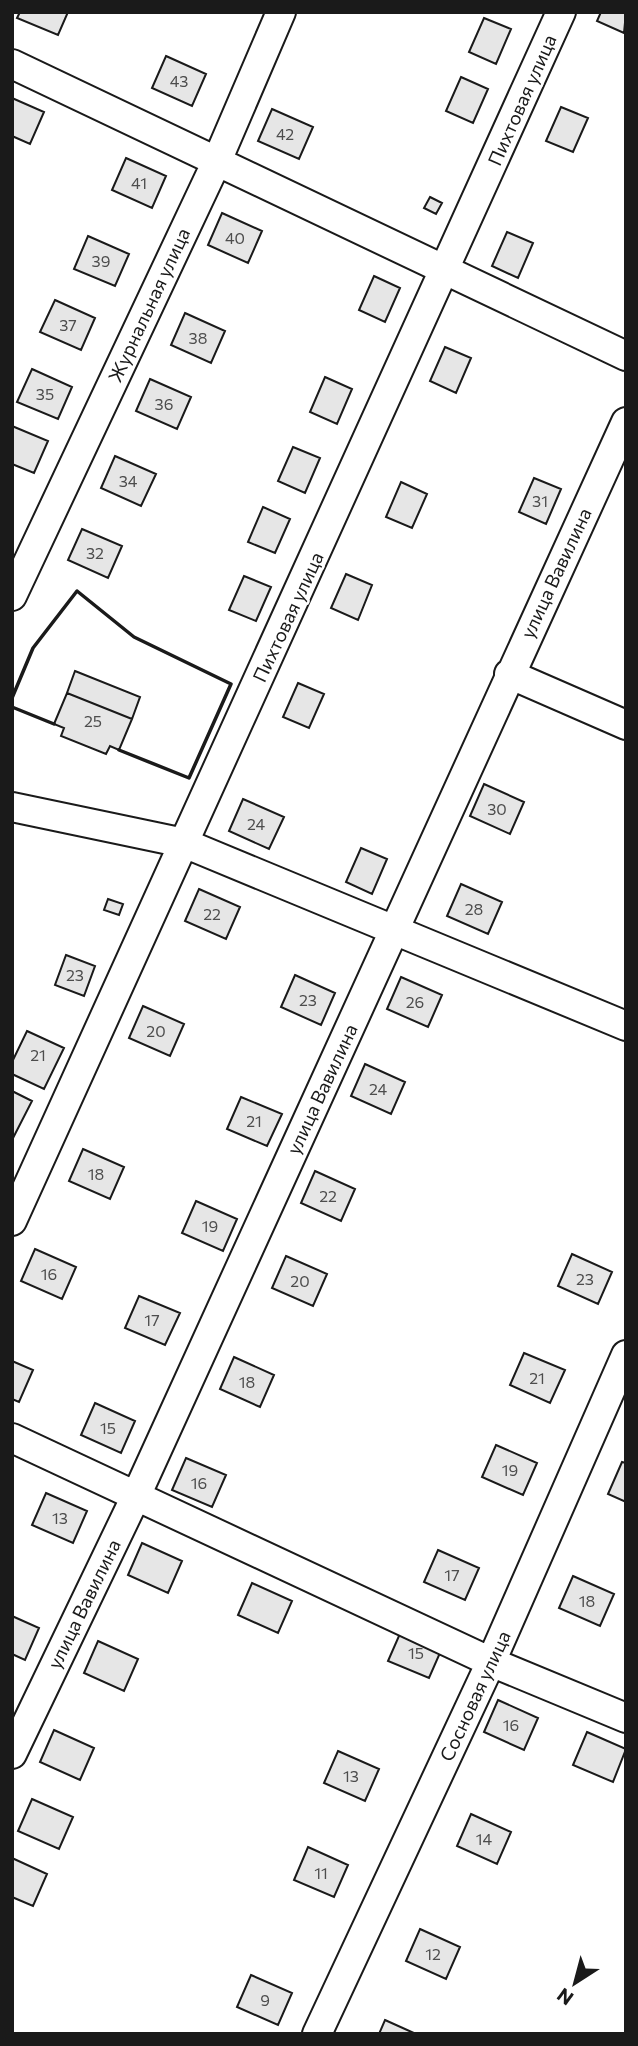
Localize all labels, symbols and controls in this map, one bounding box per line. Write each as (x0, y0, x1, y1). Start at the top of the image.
street label: Пихтовая улица (482, 31, 561, 169)
house number: 43 (170, 71, 188, 90)
house number: 42 (276, 124, 294, 143)
house number: 41 (131, 173, 147, 192)
street label: Журнальная улица (103, 224, 194, 386)
house number: 40 (225, 228, 245, 247)
house number: 39 (92, 251, 110, 270)
house number: 37 (59, 315, 77, 334)
house number: 38 (189, 328, 207, 347)
house number: 35 (36, 384, 54, 403)
house number: 36 (155, 394, 173, 413)
house number: 34 (119, 471, 138, 490)
house number: 31 (532, 491, 548, 510)
street label: улица Вавилина (515, 504, 596, 642)
house number: 32 (86, 543, 104, 562)
street label: Пихтовая улица (247, 548, 328, 685)
house number: 25 (84, 711, 102, 730)
house number: 30 (487, 799, 507, 818)
house number: 24 (247, 814, 265, 833)
house number: 28 (465, 899, 483, 918)
house number: 22 (203, 904, 221, 923)
house number: 23 (66, 965, 84, 984)
house number: 23 (299, 990, 317, 1009)
house number: 26 (406, 992, 424, 1011)
street label: улица Вавилина (281, 1020, 362, 1158)
house number: 20 (146, 1021, 166, 1040)
house number: 21 (30, 1045, 46, 1064)
house number: 24 (369, 1079, 387, 1098)
house number: 21 (246, 1111, 262, 1130)
house number: 18 (88, 1164, 104, 1183)
house number: 22 (319, 1186, 337, 1205)
house number: 19 (202, 1216, 218, 1235)
house number: 16 (41, 1264, 57, 1283)
house number: 23 (576, 1269, 594, 1288)
house number: 20 (290, 1271, 310, 1290)
house number: 17 (144, 1310, 160, 1329)
house number: 21 (529, 1368, 545, 1387)
house number: 18 (239, 1372, 255, 1391)
house number: 15 (100, 1418, 116, 1437)
house number: 19 (502, 1460, 518, 1479)
house number: 16 (191, 1473, 207, 1492)
house number: 13 (52, 1508, 68, 1527)
street label: улица Вавилина (42, 1535, 125, 1672)
house number: 17 (444, 1565, 460, 1584)
house number: 18 (579, 1591, 595, 1610)
street label: Сосновая улица (434, 1627, 515, 1765)
house number: 15 (408, 1643, 424, 1662)
house number: 16 (503, 1715, 519, 1734)
house number: 13 (343, 1766, 359, 1785)
house number: 14 (476, 1829, 493, 1848)
house number: 11 (314, 1863, 328, 1882)
house number: 12 (425, 1944, 441, 1963)
north arrow (540, 1948, 610, 2018)
text: N (552, 1984, 577, 2011)
house number: 9 (260, 1990, 270, 2009)

